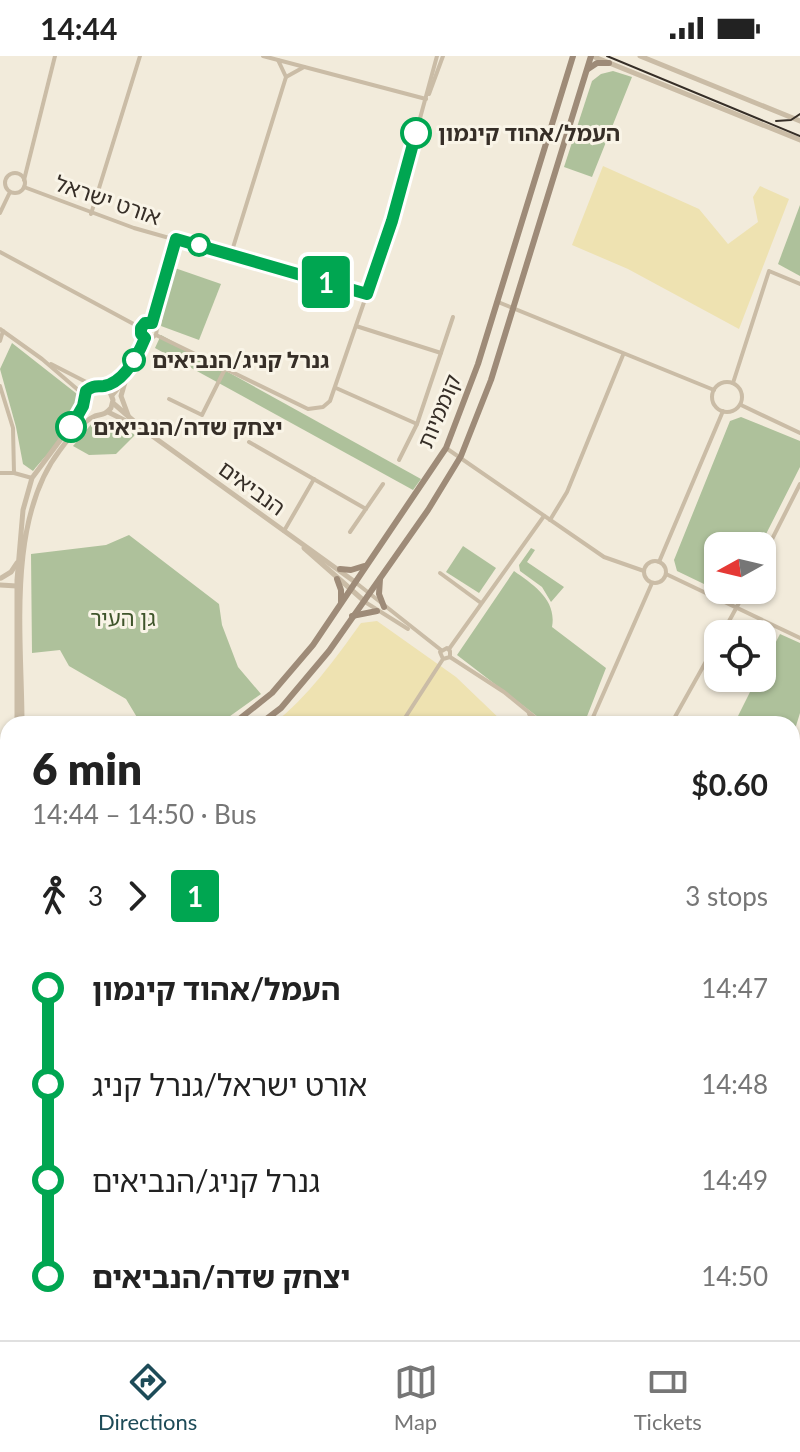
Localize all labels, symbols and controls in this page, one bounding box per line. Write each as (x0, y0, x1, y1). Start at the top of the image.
text: 14:44 (40, 10, 117, 46)
marker: העמל/אהוד קינמון (401, 118, 431, 148)
place label: העמל/אהוד קינמון (438, 119, 620, 146)
street label: אורט ישראל (52, 169, 165, 230)
unlabelled marker (188, 234, 210, 256)
line badge: 1 (300, 256, 352, 308)
text: 1 (318, 265, 334, 299)
place label: גנרל קניג/הנביאים (152, 346, 329, 373)
marker: גנרל קניג/הנביאים (123, 349, 145, 371)
street label: קוממיות (411, 370, 466, 452)
marker: יצחק שדה/הנביאים (56, 412, 86, 442)
place label: יצחק שדה/הנביאים (93, 413, 283, 440)
street label: הנביאים (214, 454, 291, 521)
north arrow (704, 532, 776, 604)
map controls (704, 532, 776, 692)
park label: גן העיר (90, 604, 156, 631)
button: locate (704, 620, 776, 692)
text: 6 min (32, 742, 142, 794)
text: $0.60 (691, 766, 768, 802)
text: 14:44 – 14:50 · Bus (32, 798, 256, 830)
icon: walk (32, 874, 76, 918)
icon: forward (115, 874, 159, 918)
text: 1 (187, 879, 203, 913)
text: 3 (88, 880, 103, 912)
text: 3 stops (685, 880, 768, 912)
text: העמל/אהוד קינמון (92, 970, 341, 1006)
text: 14:47 (701, 972, 768, 1004)
text: אורט ישראל/גנרל קניג (92, 1066, 367, 1102)
text: 14:48 (701, 1068, 768, 1100)
text: גנרל קניג/הנביאים (92, 1162, 320, 1198)
text: 14:49 (701, 1164, 768, 1196)
text: יצחק שדה/הנביאים (92, 1258, 351, 1294)
text: 14:50 (701, 1260, 768, 1292)
tab: Directions (98, 1360, 197, 1435)
tab: Map (394, 1360, 438, 1435)
tab: Tickets (634, 1360, 702, 1435)

